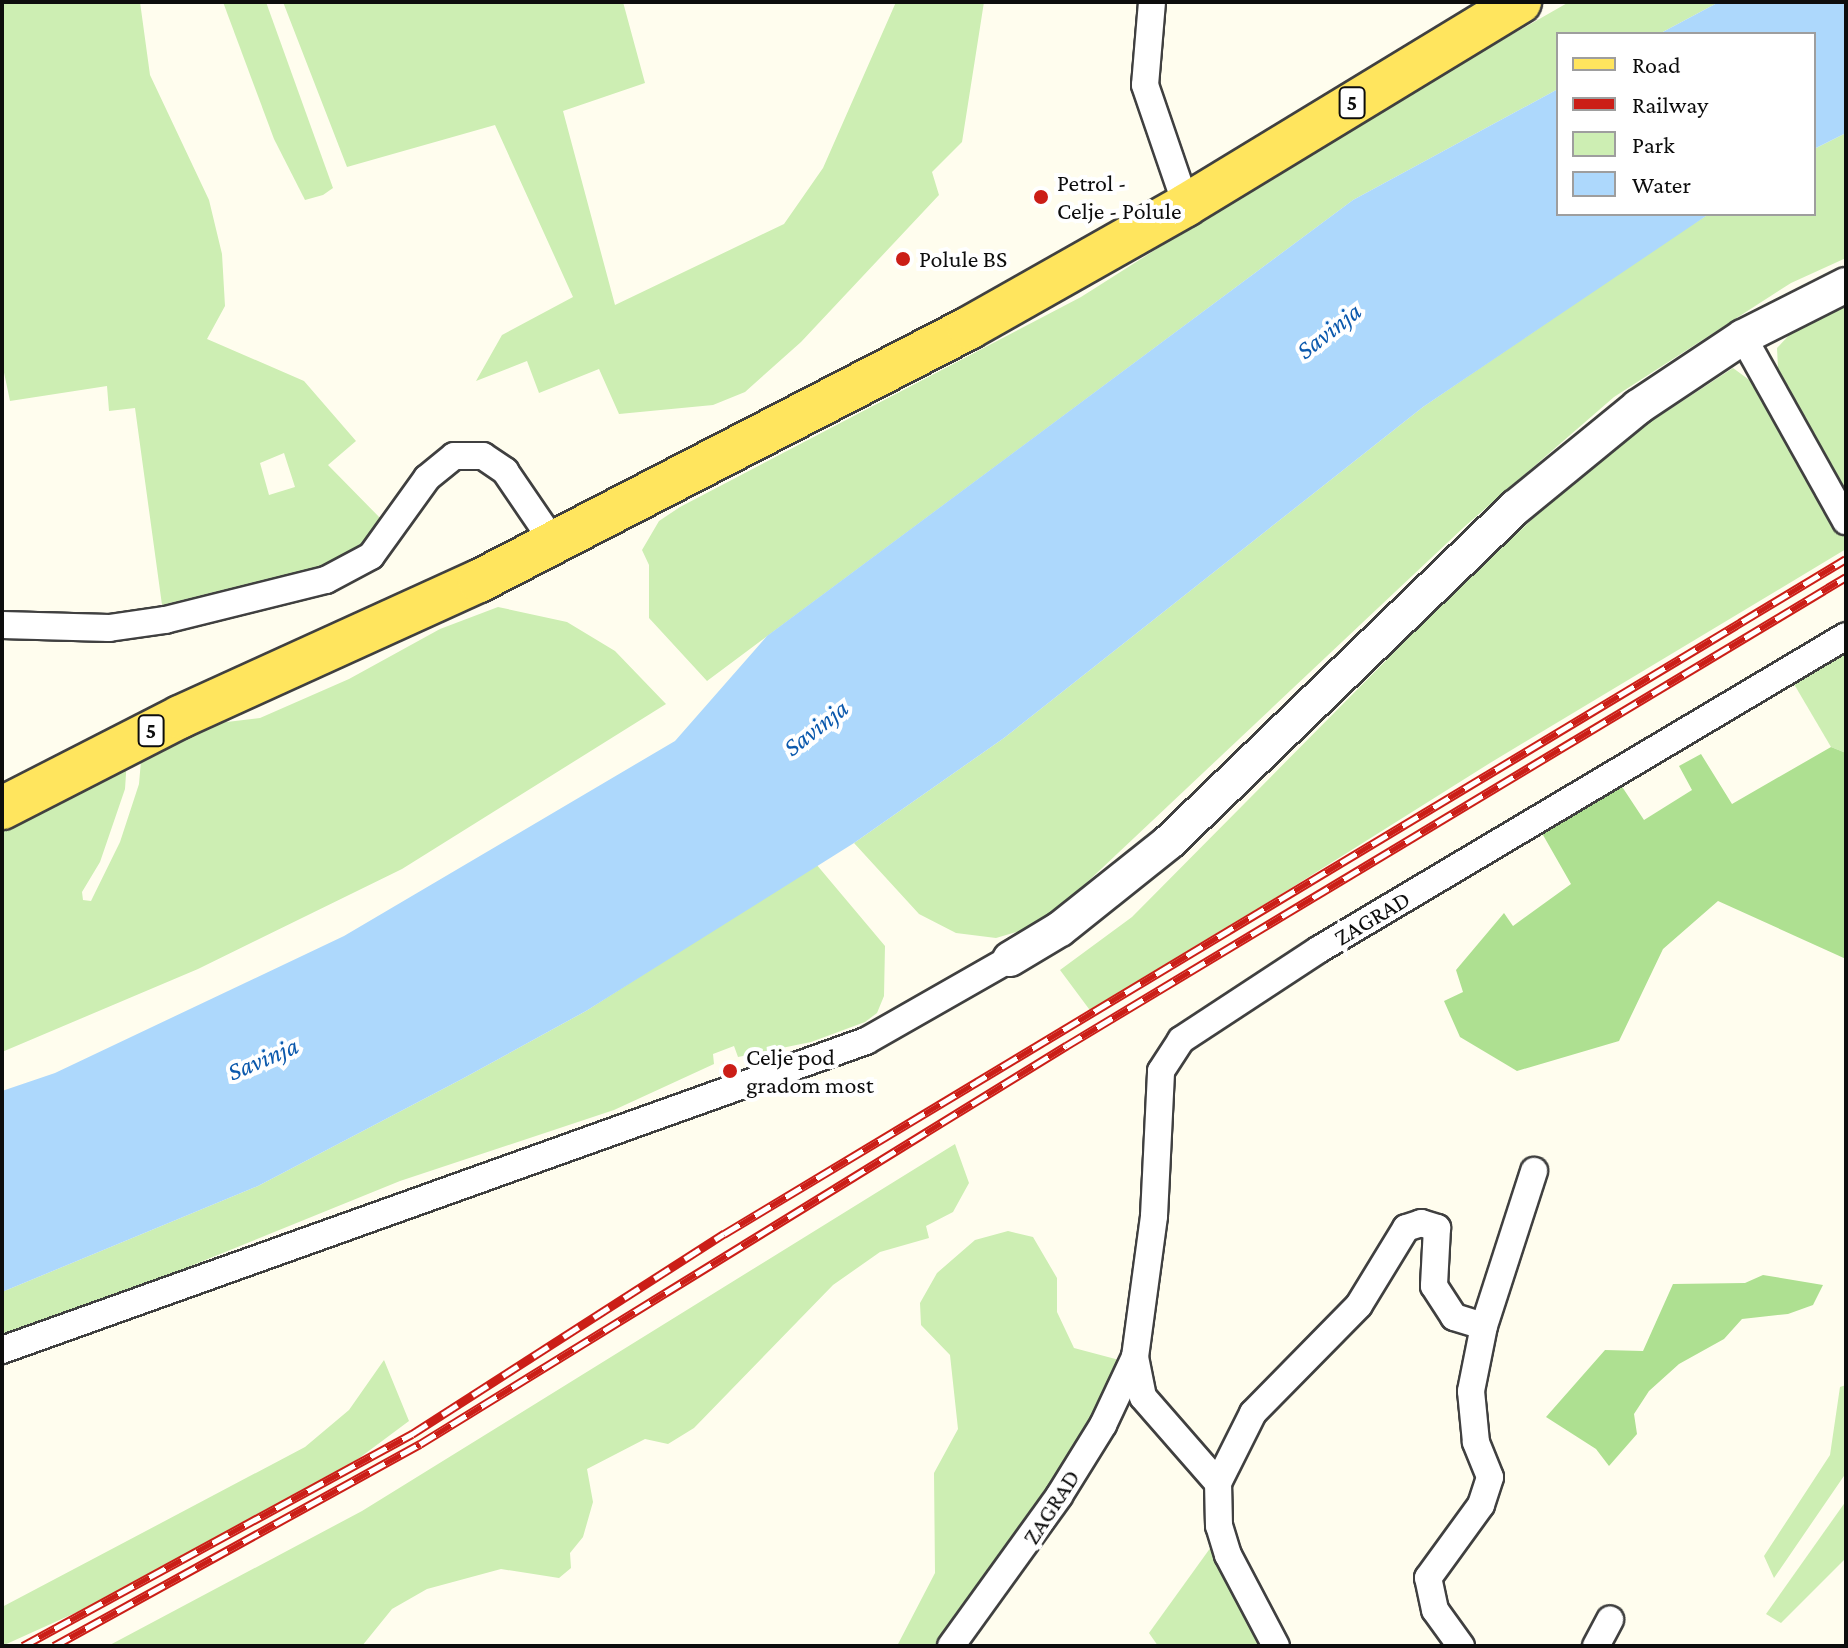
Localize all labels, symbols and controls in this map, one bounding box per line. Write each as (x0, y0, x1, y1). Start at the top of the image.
legend (1556, 32, 1816, 216)
text: Road (1632, 51, 1681, 78)
road number: 5 (1338, 85, 1366, 121)
text: Railway (1632, 91, 1708, 118)
text: Park (1632, 131, 1675, 158)
place label: Petrol - Celje - Polule (1057, 169, 1181, 225)
text: Water (1632, 171, 1691, 198)
marker: Petrol - Celje - Polule (1032, 188, 1050, 206)
place label: Polule BS (919, 245, 1007, 273)
marker: Polule BS (894, 250, 912, 268)
water label: Savinja (1290, 296, 1368, 366)
water label: Savinja (777, 693, 855, 763)
road number: 5 (137, 713, 165, 749)
street label: ZAGRAD (1329, 884, 1415, 952)
water label: Savinja (223, 1030, 303, 1088)
place label: Celje pod gradom most (746, 1043, 874, 1099)
marker: Celje pod gradom most (721, 1062, 739, 1080)
street label: ZAGRAD (1016, 1464, 1086, 1550)

